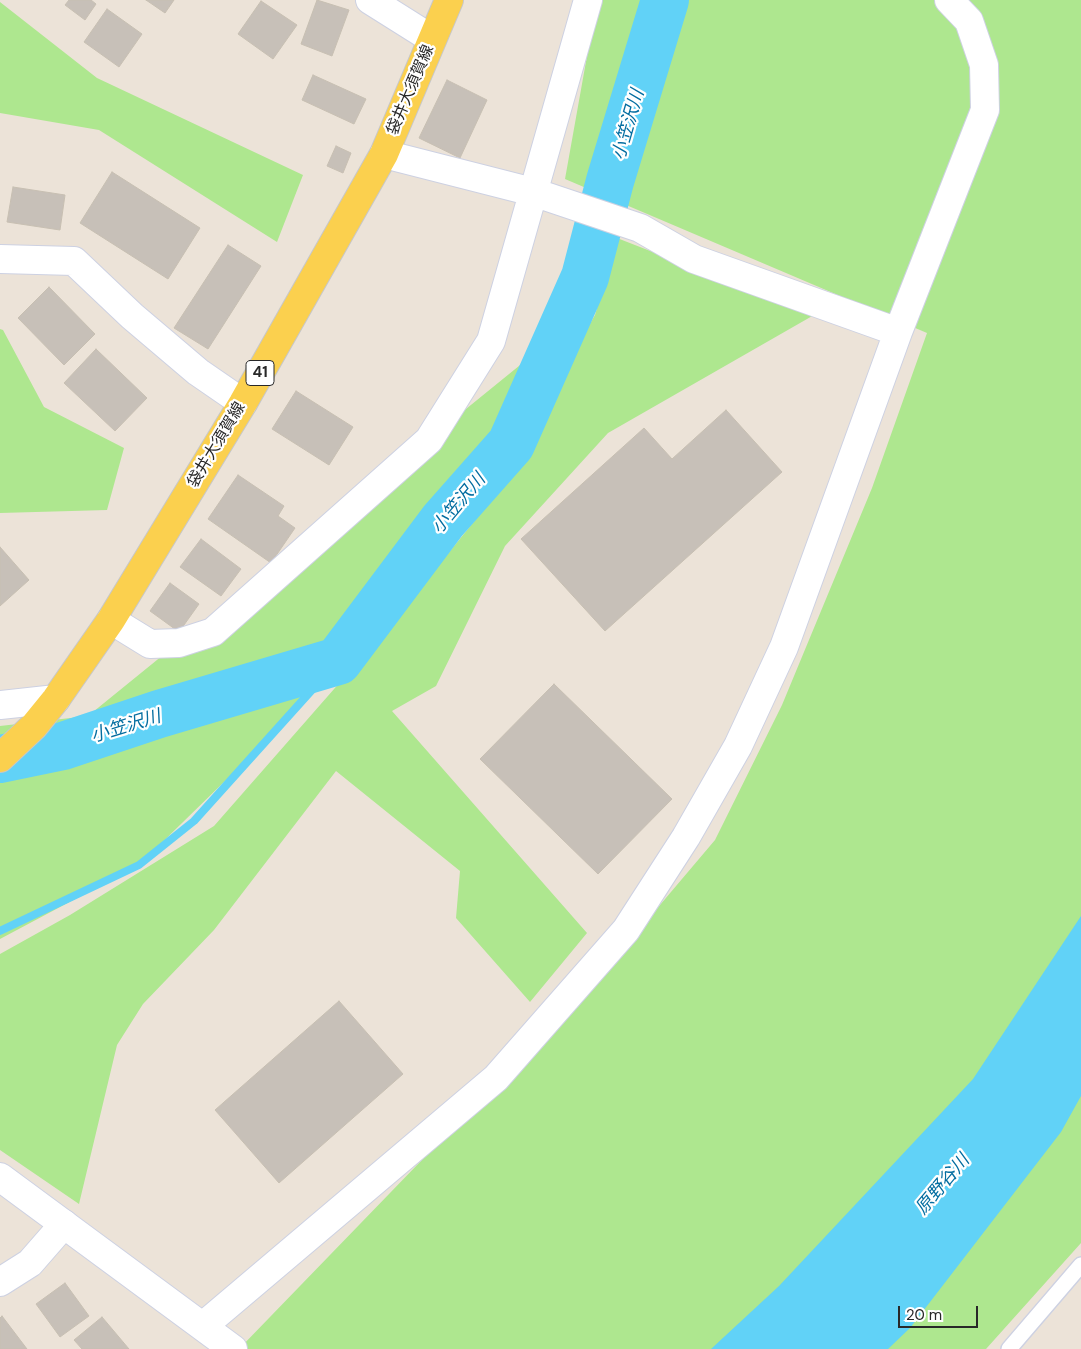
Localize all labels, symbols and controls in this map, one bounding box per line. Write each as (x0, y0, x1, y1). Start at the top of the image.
street label: 袋井大須賀線 (383, 42, 439, 138)
water label: 小笠沢川 (609, 87, 649, 163)
road number: 41 (246, 360, 274, 386)
street label: 袋井大須賀線 (184, 399, 250, 491)
water label: 小笠沢川 (428, 469, 490, 539)
water label: 小笠沢川 (88, 706, 164, 748)
water label: 原野谷川 (912, 1150, 974, 1220)
scale bar (901, 1296, 981, 1328)
text: 20 m (906, 1305, 942, 1325)

